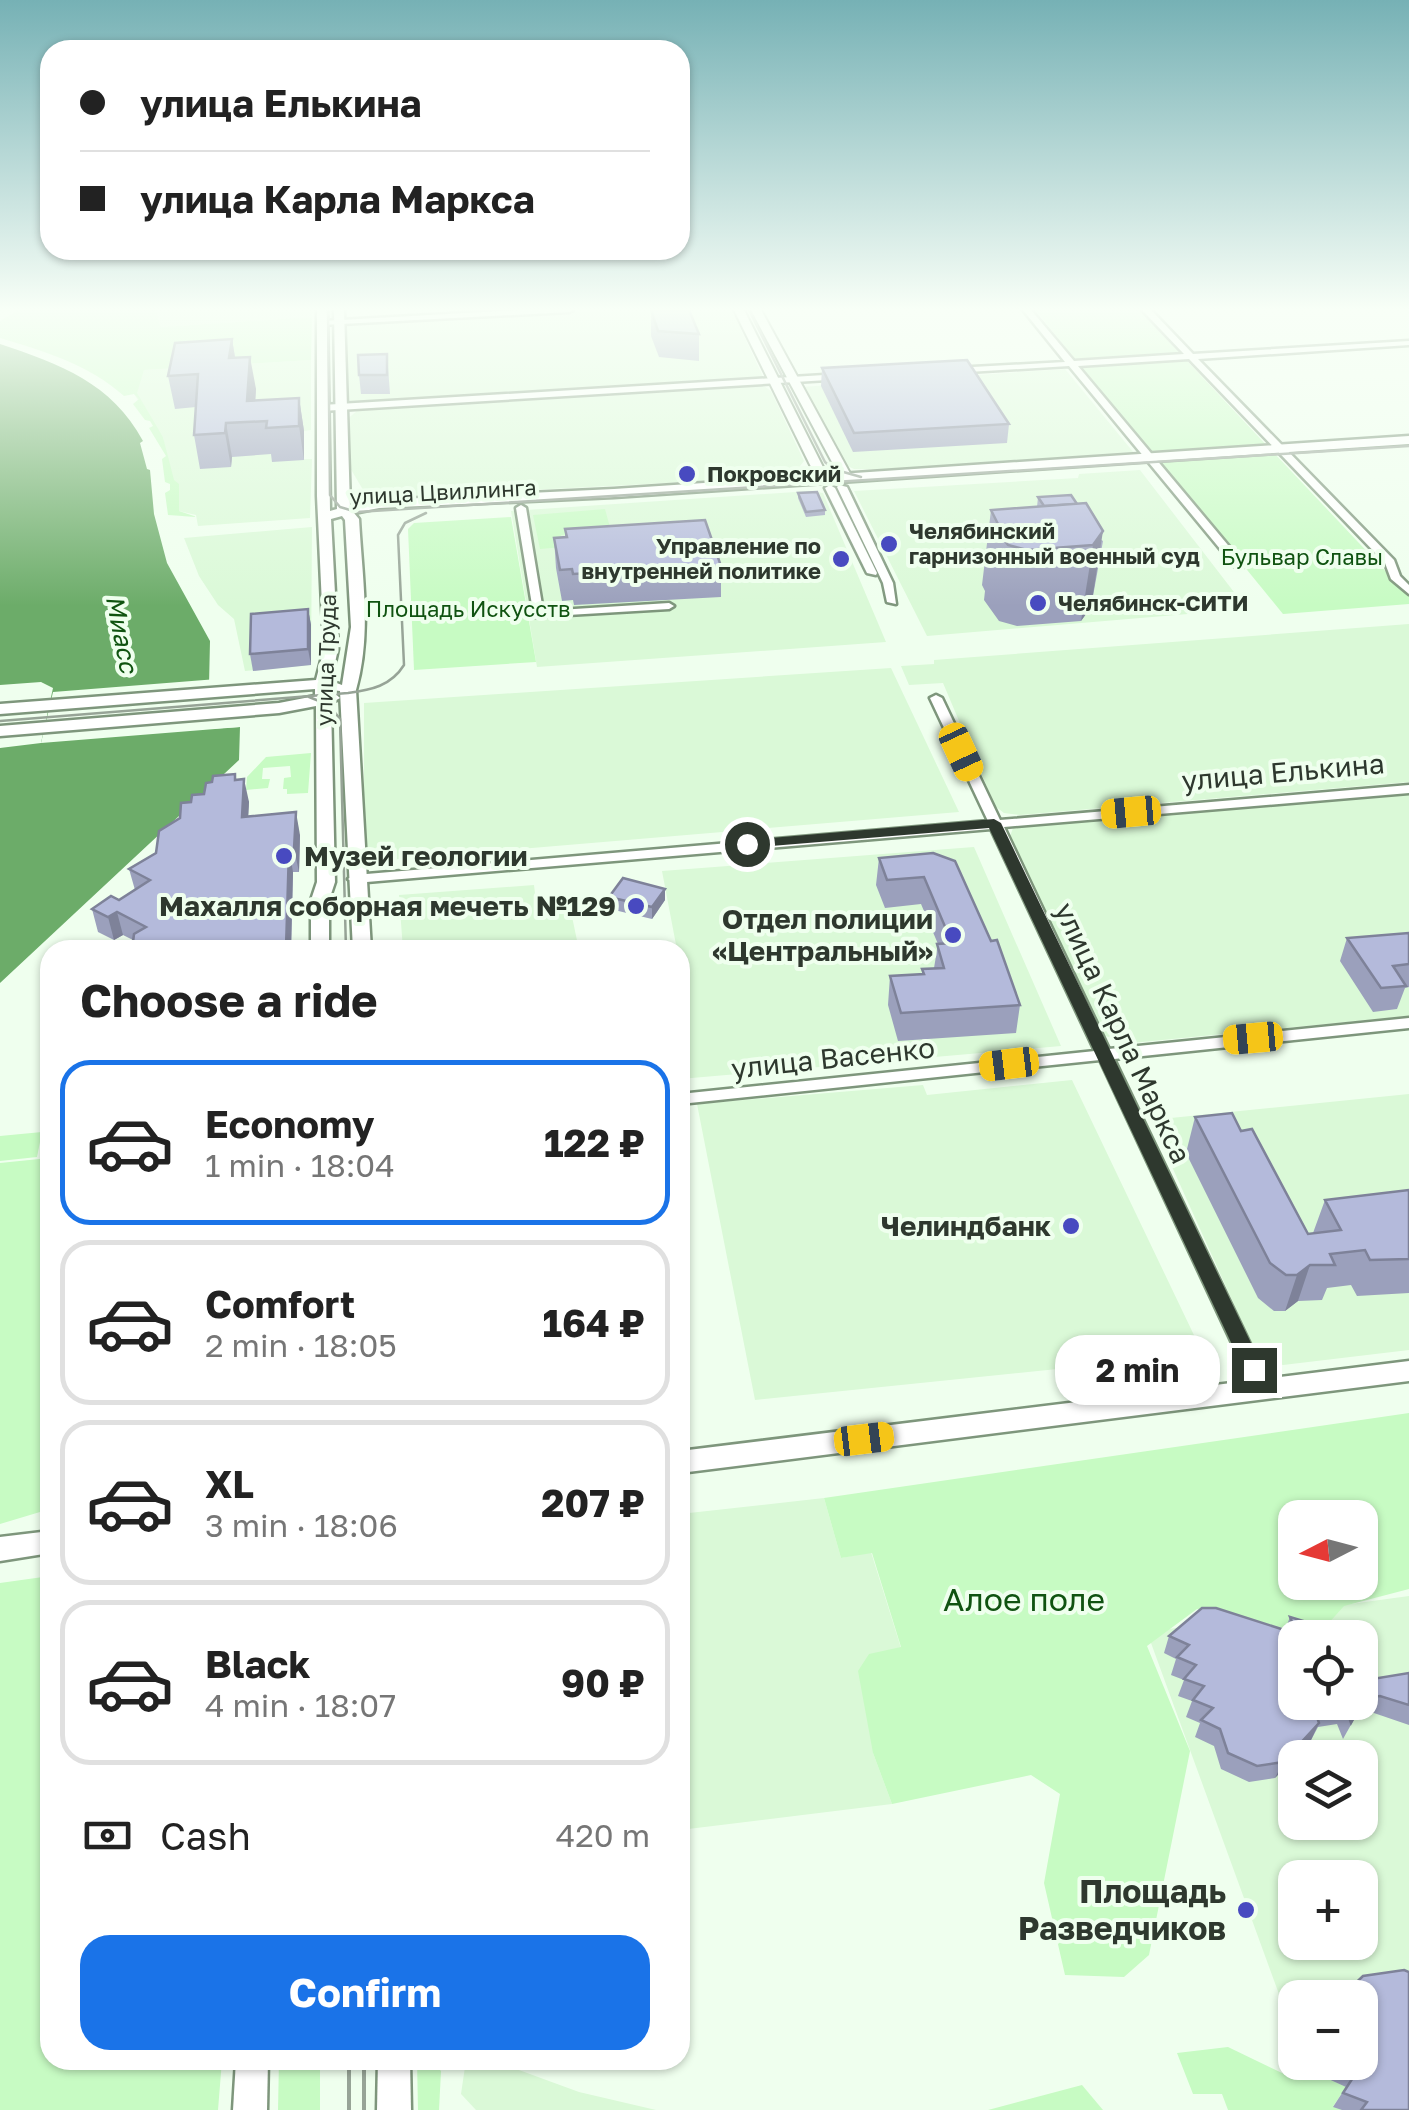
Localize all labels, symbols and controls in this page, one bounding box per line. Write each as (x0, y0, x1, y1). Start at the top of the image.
text: улица Елькина (140, 80, 422, 125)
text: улица Карла Маркса (140, 176, 535, 221)
place label: Покровский (707, 460, 841, 487)
marker: Покровский (676, 463, 698, 485)
street label: улица Цвиллинга (349, 473, 537, 510)
place label: Челябинский гарнизонный военный суд (909, 517, 1200, 569)
place label: Управление по внутренней политике (582, 532, 821, 584)
marker: Челябинский гарнизонный военный суд (878, 533, 900, 555)
park label: Бульвар Славы (1221, 543, 1383, 570)
marker: Управление по внутренней политике (830, 548, 852, 570)
place label: Челябинск-СИТИ (1058, 589, 1248, 616)
marker: Челябинск-СИТИ (1027, 592, 1049, 614)
water label: Миасс (100, 593, 145, 677)
street label: улица Труда (310, 593, 341, 727)
park label: Площадь Искусств (366, 595, 570, 622)
car (935, 718, 987, 786)
street label: улица Елькина (1180, 746, 1386, 797)
car (1100, 794, 1162, 830)
route start (725, 822, 770, 867)
place label: Музей геологии (304, 839, 528, 872)
marker: Музей геологии (273, 845, 295, 867)
place label: Махалля соборная мечеть №129 (159, 889, 616, 922)
marker: Махалля соборная мечеть №129 (625, 895, 647, 917)
street label: улица Карла Маркса (1048, 897, 1198, 1168)
place label: Отдел полиции «Центральный» (712, 902, 933, 967)
marker: Отдел полиции «Центральный» (942, 924, 964, 946)
text: Choose a ride (80, 973, 378, 1027)
car (1222, 1020, 1284, 1056)
street label: улица Васенко (730, 1030, 936, 1085)
car (977, 1045, 1041, 1083)
icon: car (85, 1098, 175, 1188)
text: Economy (205, 1101, 374, 1146)
text: 122 ₽ (544, 1120, 645, 1165)
text: 1 min · 18:04 (205, 1146, 395, 1184)
place label: Челиндбанк (881, 1209, 1051, 1242)
marker: Челиндбанк (1060, 1215, 1082, 1237)
icon: car (85, 1278, 175, 1368)
text: Comfort (205, 1281, 355, 1326)
text: 164 ₽ (542, 1300, 645, 1345)
text: 2 min · 18:05 (205, 1326, 397, 1364)
callout: 2 min (1054, 1335, 1219, 1405)
route end (1232, 1348, 1277, 1393)
text: 2 min (1096, 1351, 1179, 1389)
car (832, 1420, 896, 1458)
icon: car (85, 1458, 175, 1548)
text: XL (205, 1461, 254, 1506)
text: 207 ₽ (541, 1480, 645, 1525)
north arrow (1278, 1500, 1378, 1600)
map controls (1278, 1500, 1378, 2080)
text: 3 min · 18:06 (205, 1506, 398, 1544)
park label: Алое поле (943, 1580, 1105, 1618)
button: locate (1278, 1620, 1378, 1720)
icon: car (85, 1638, 175, 1728)
text: Black (205, 1641, 310, 1686)
text: 90 ₽ (561, 1660, 645, 1705)
text: 4 min · 18:07 (205, 1686, 396, 1724)
button: layers (1278, 1740, 1378, 1840)
icon: cash (80, 1808, 135, 1863)
text: Cash (160, 1813, 251, 1858)
text: 420 m (556, 1816, 650, 1854)
button: + (1278, 1860, 1378, 1960)
place label: Площадь Разведчиков (1018, 1872, 1226, 1947)
marker: Площадь Разведчиков (1235, 1899, 1257, 1921)
button: Confirm (80, 1935, 650, 2050)
button: − (1278, 1980, 1378, 2080)

